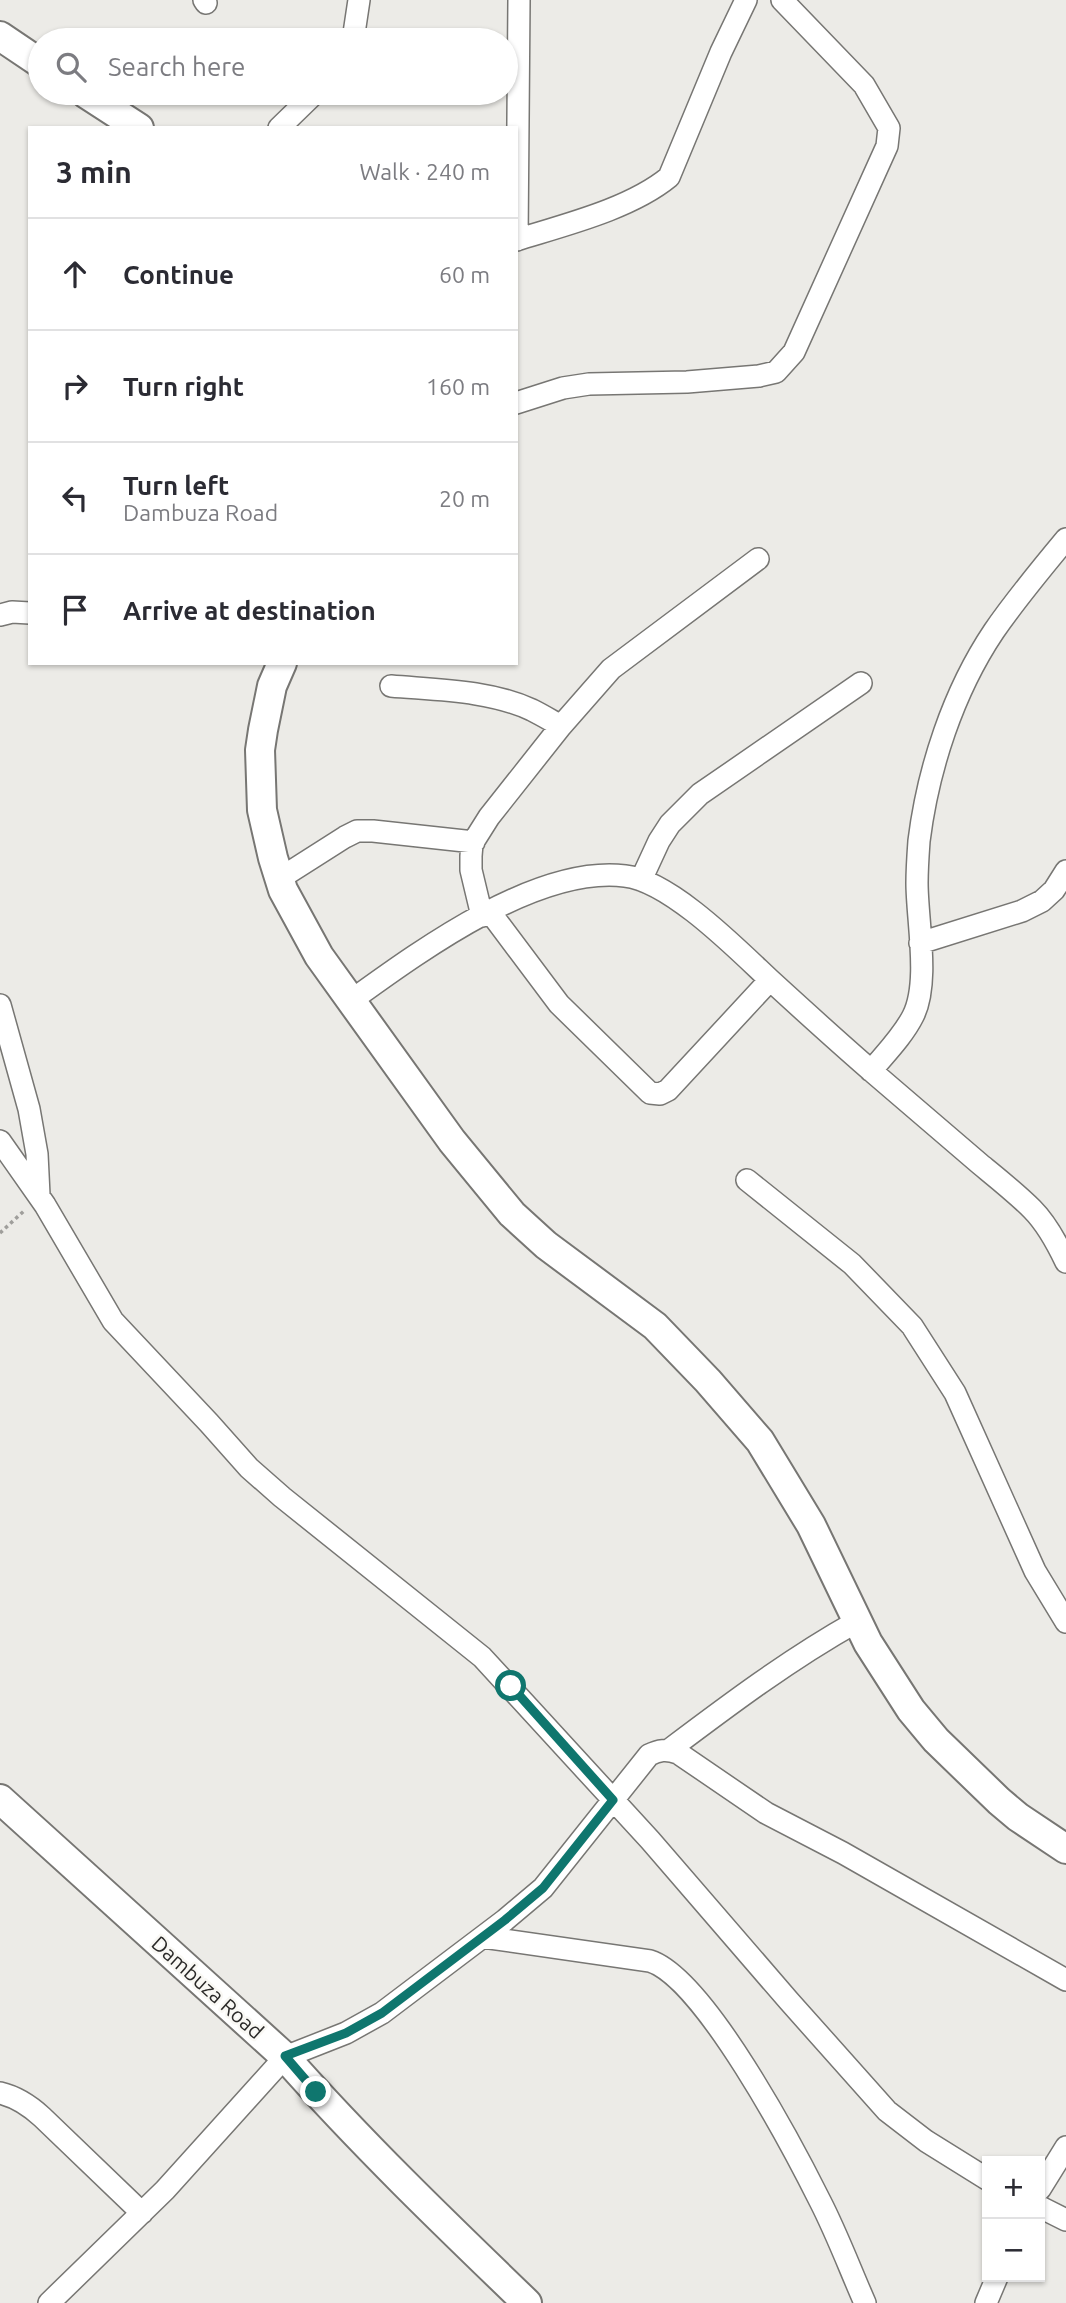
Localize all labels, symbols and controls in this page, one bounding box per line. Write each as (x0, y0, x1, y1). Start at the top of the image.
search box (28, 28, 518, 105)
icon: search (52, 48, 90, 86)
text: Search here (108, 52, 245, 81)
text: 3 min (56, 155, 132, 189)
text: Walk · 240 m (359, 159, 490, 184)
icon: ahead (56, 255, 94, 293)
text: Continue (123, 260, 234, 289)
text: 60 m (439, 262, 490, 287)
icon: right (56, 367, 94, 405)
text: Turn right (123, 372, 244, 401)
text: 160 m (426, 374, 490, 399)
text: Turn left (123, 471, 229, 500)
icon: left (56, 479, 94, 517)
text: 20 m (439, 486, 490, 511)
text: Dambuza Road (123, 500, 278, 525)
icon: arrive (56, 591, 94, 629)
text: Arrive at destination (123, 596, 376, 625)
route start (495, 1670, 526, 1701)
street label: Dambuza Road (147, 1931, 269, 2043)
route end (300, 2076, 331, 2107)
map controls (982, 2156, 1045, 2282)
button: + (982, 2156, 1045, 2219)
button: − (982, 2219, 1045, 2282)

